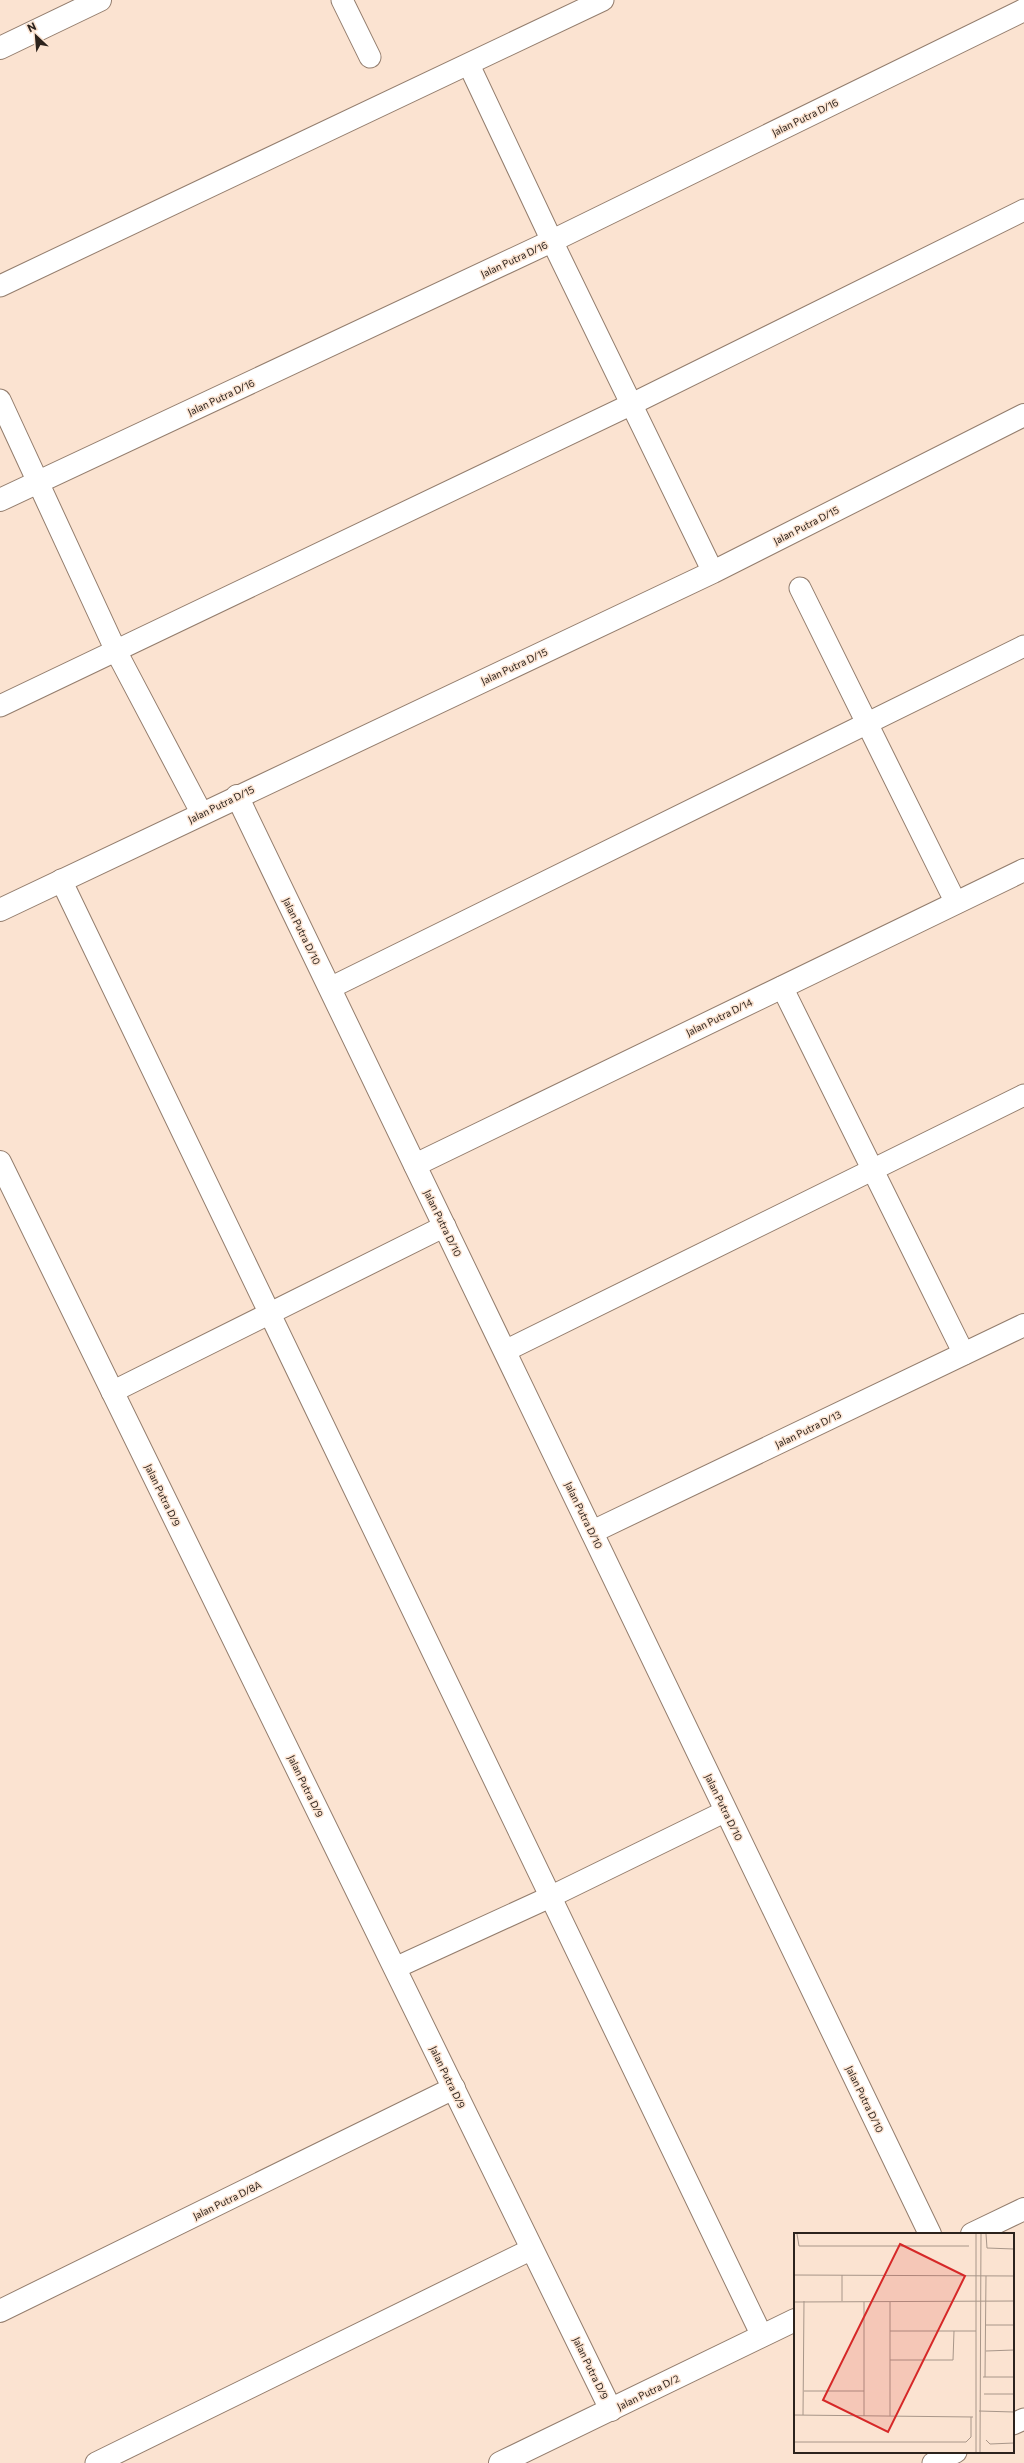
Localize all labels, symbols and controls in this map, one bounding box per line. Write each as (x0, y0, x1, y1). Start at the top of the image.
north arrow (16, 16, 56, 56)
text: N (25, 19, 38, 34)
street label: Jalan Putra D/16 (770, 96, 840, 138)
street label: Jalan Putra D/16 (479, 238, 549, 280)
street label: Jalan Putra D/16 (186, 376, 256, 418)
street label: Jalan Putra D/15 (771, 503, 841, 547)
street label: Jalan Putra D/15 (479, 645, 549, 687)
street label: Jalan Putra D/15 (186, 783, 256, 825)
street label: Jalan Putra D/10 (281, 896, 323, 966)
street label: Jalan Putra D/14 (684, 996, 754, 1038)
street label: Jalan Putra D/10 (422, 1188, 464, 1258)
street label: Jalan Putra D/13 (773, 1408, 843, 1450)
street label: Jalan Putra D/9 (143, 1462, 183, 1528)
street label: Jalan Putra D/10 (563, 1480, 605, 1550)
street label: Jalan Putra D/9 (286, 1753, 326, 1819)
street label: Jalan Putra D/10 (703, 1772, 745, 1842)
street label: Jalan Putra D/9 (428, 2044, 468, 2110)
street label: Jalan Putra D/10 (844, 2064, 886, 2134)
street label: Jalan Putra D/8A (191, 2178, 263, 2222)
inset map (794, 2233, 1014, 2453)
street label: Jalan Putra D/9 (571, 2335, 611, 2401)
street label: Jalan Putra D/2 (615, 2372, 681, 2412)

